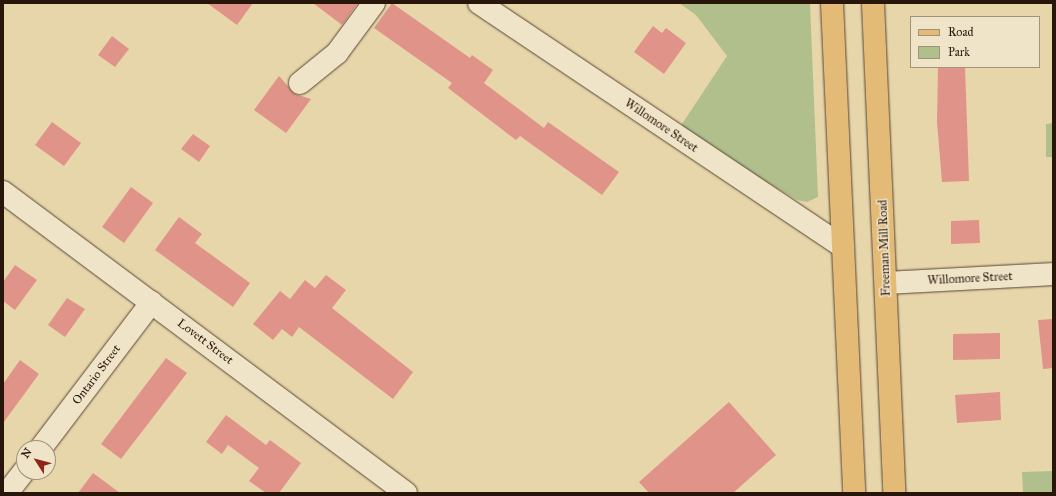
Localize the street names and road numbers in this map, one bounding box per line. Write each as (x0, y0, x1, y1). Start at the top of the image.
street label: Willomore Street (622, 96, 700, 156)
street label: Freeman Mill Road (876, 200, 894, 296)
street label: Willomore Street (927, 270, 1013, 288)
street label: Lovett Street (174, 316, 236, 368)
street label: Ontario Street (70, 342, 124, 408)

